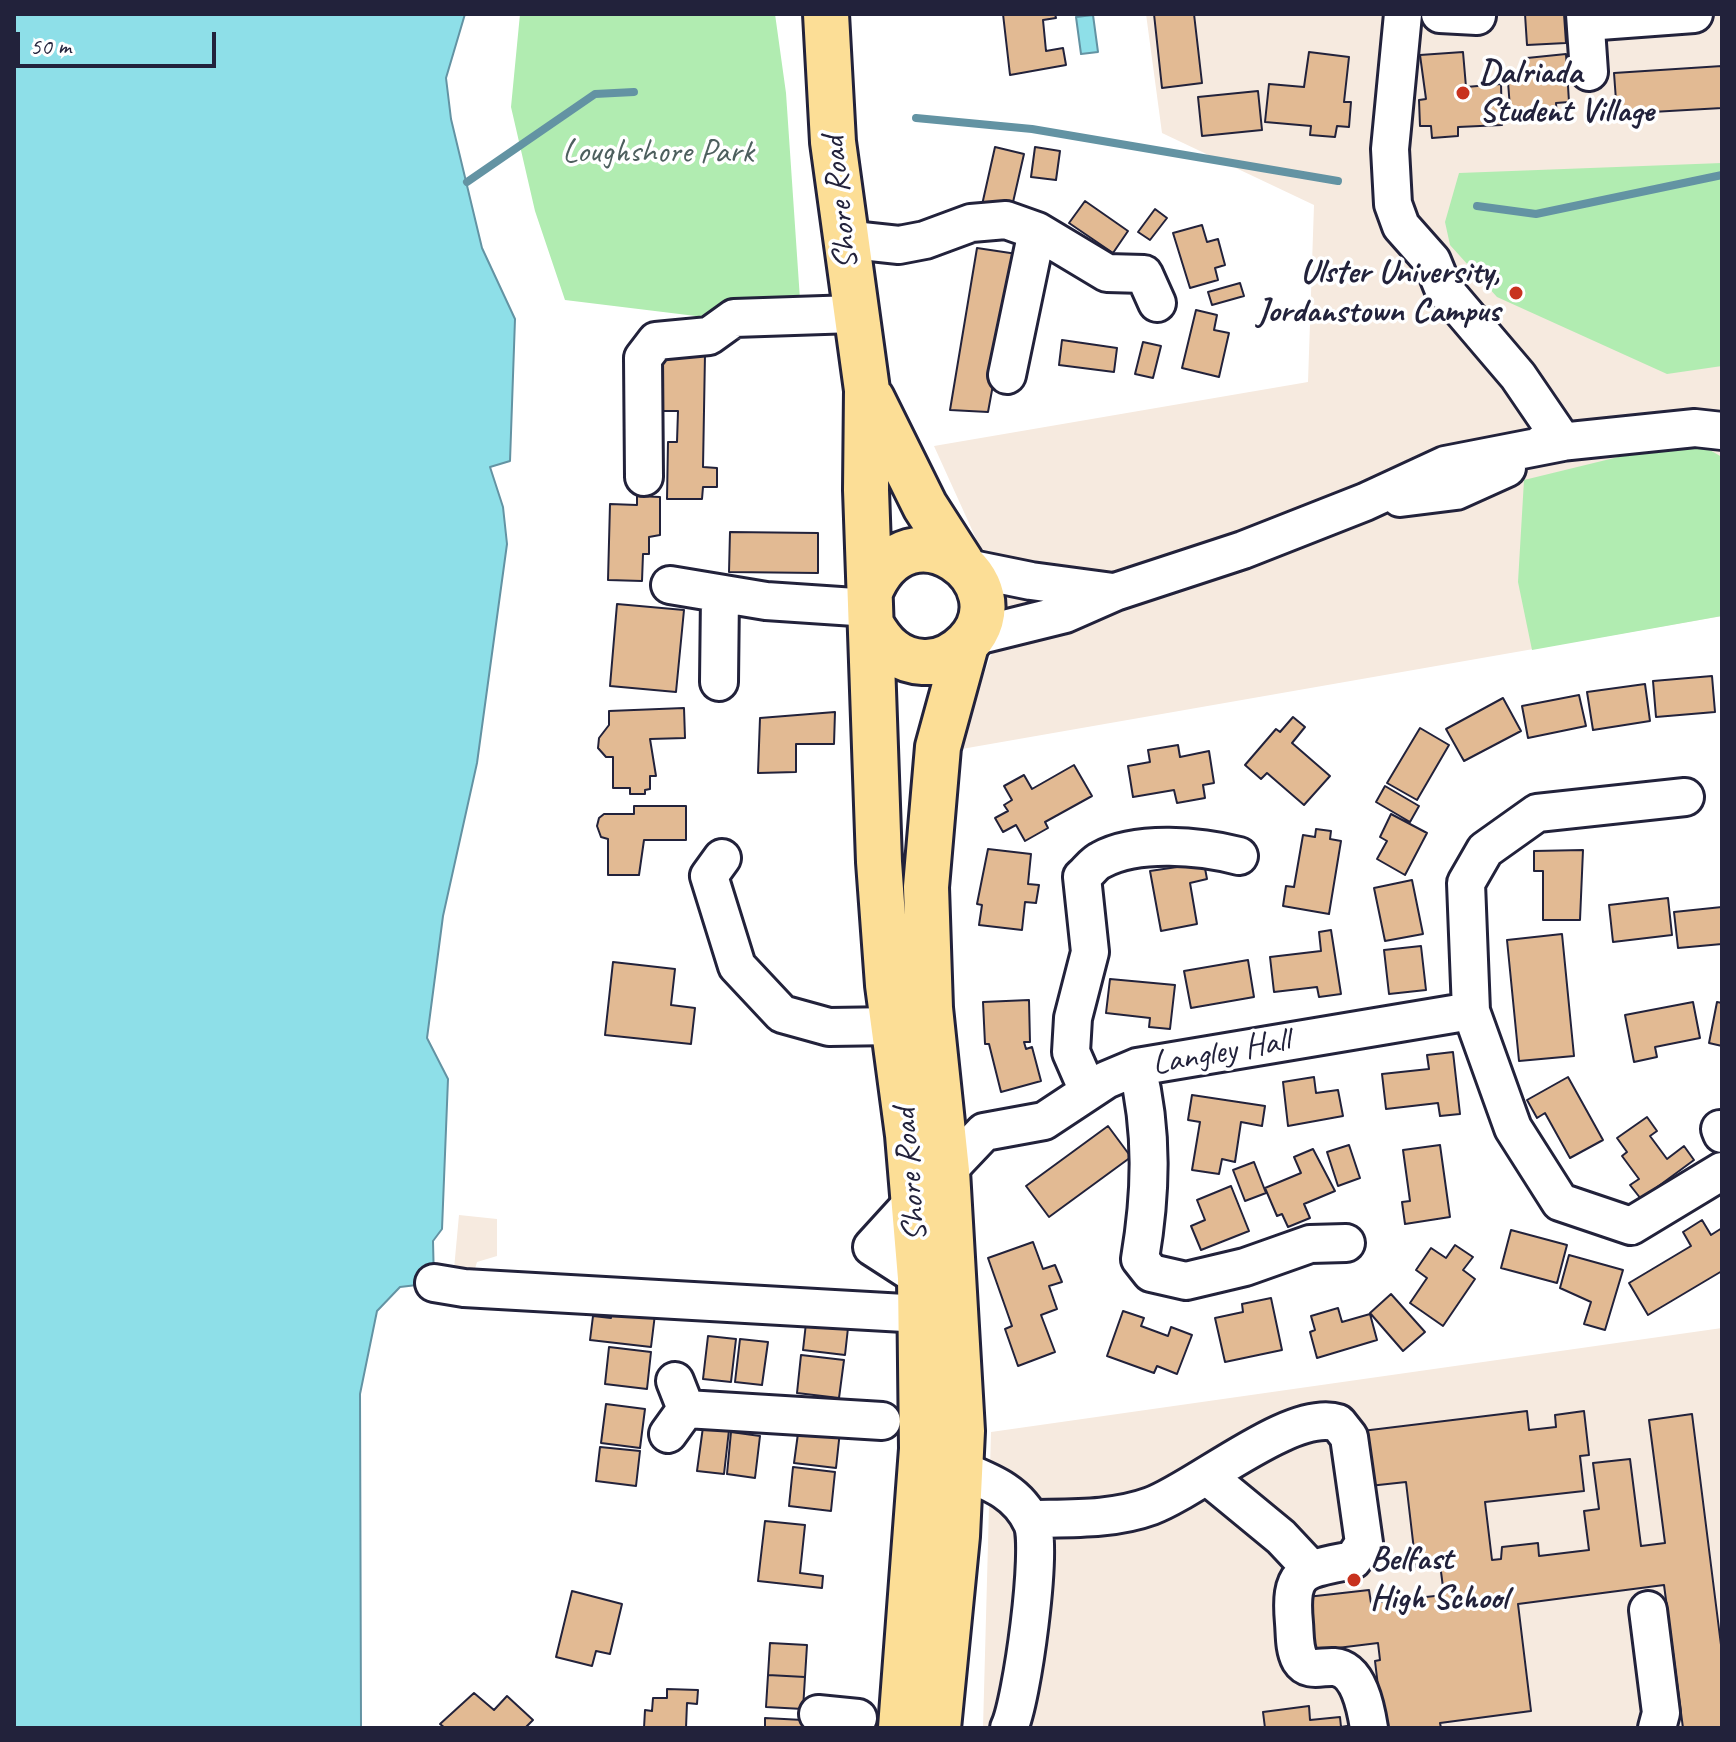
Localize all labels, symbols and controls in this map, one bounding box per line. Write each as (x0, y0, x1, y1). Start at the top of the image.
scale bar (20, 16, 220, 66)
text: 50 m (30, 31, 71, 61)
place label: Dalriada Student Village (1479, 53, 1654, 132)
marker: Dalriada Student Village (1454, 84, 1472, 102)
park label: Loughshore Park (562, 133, 754, 173)
street label: Shore Road (814, 135, 868, 271)
place label: Ulster University, Jordanstown Campus (1257, 253, 1500, 332)
marker: Ulster University, Jordanstown Campus (1507, 284, 1525, 302)
street label: Langley Hall (1149, 1021, 1293, 1085)
street label: Shore Road (885, 1107, 937, 1243)
place label: Belfast High School (1370, 1540, 1508, 1620)
marker: Belfast High School (1345, 1571, 1363, 1589)

